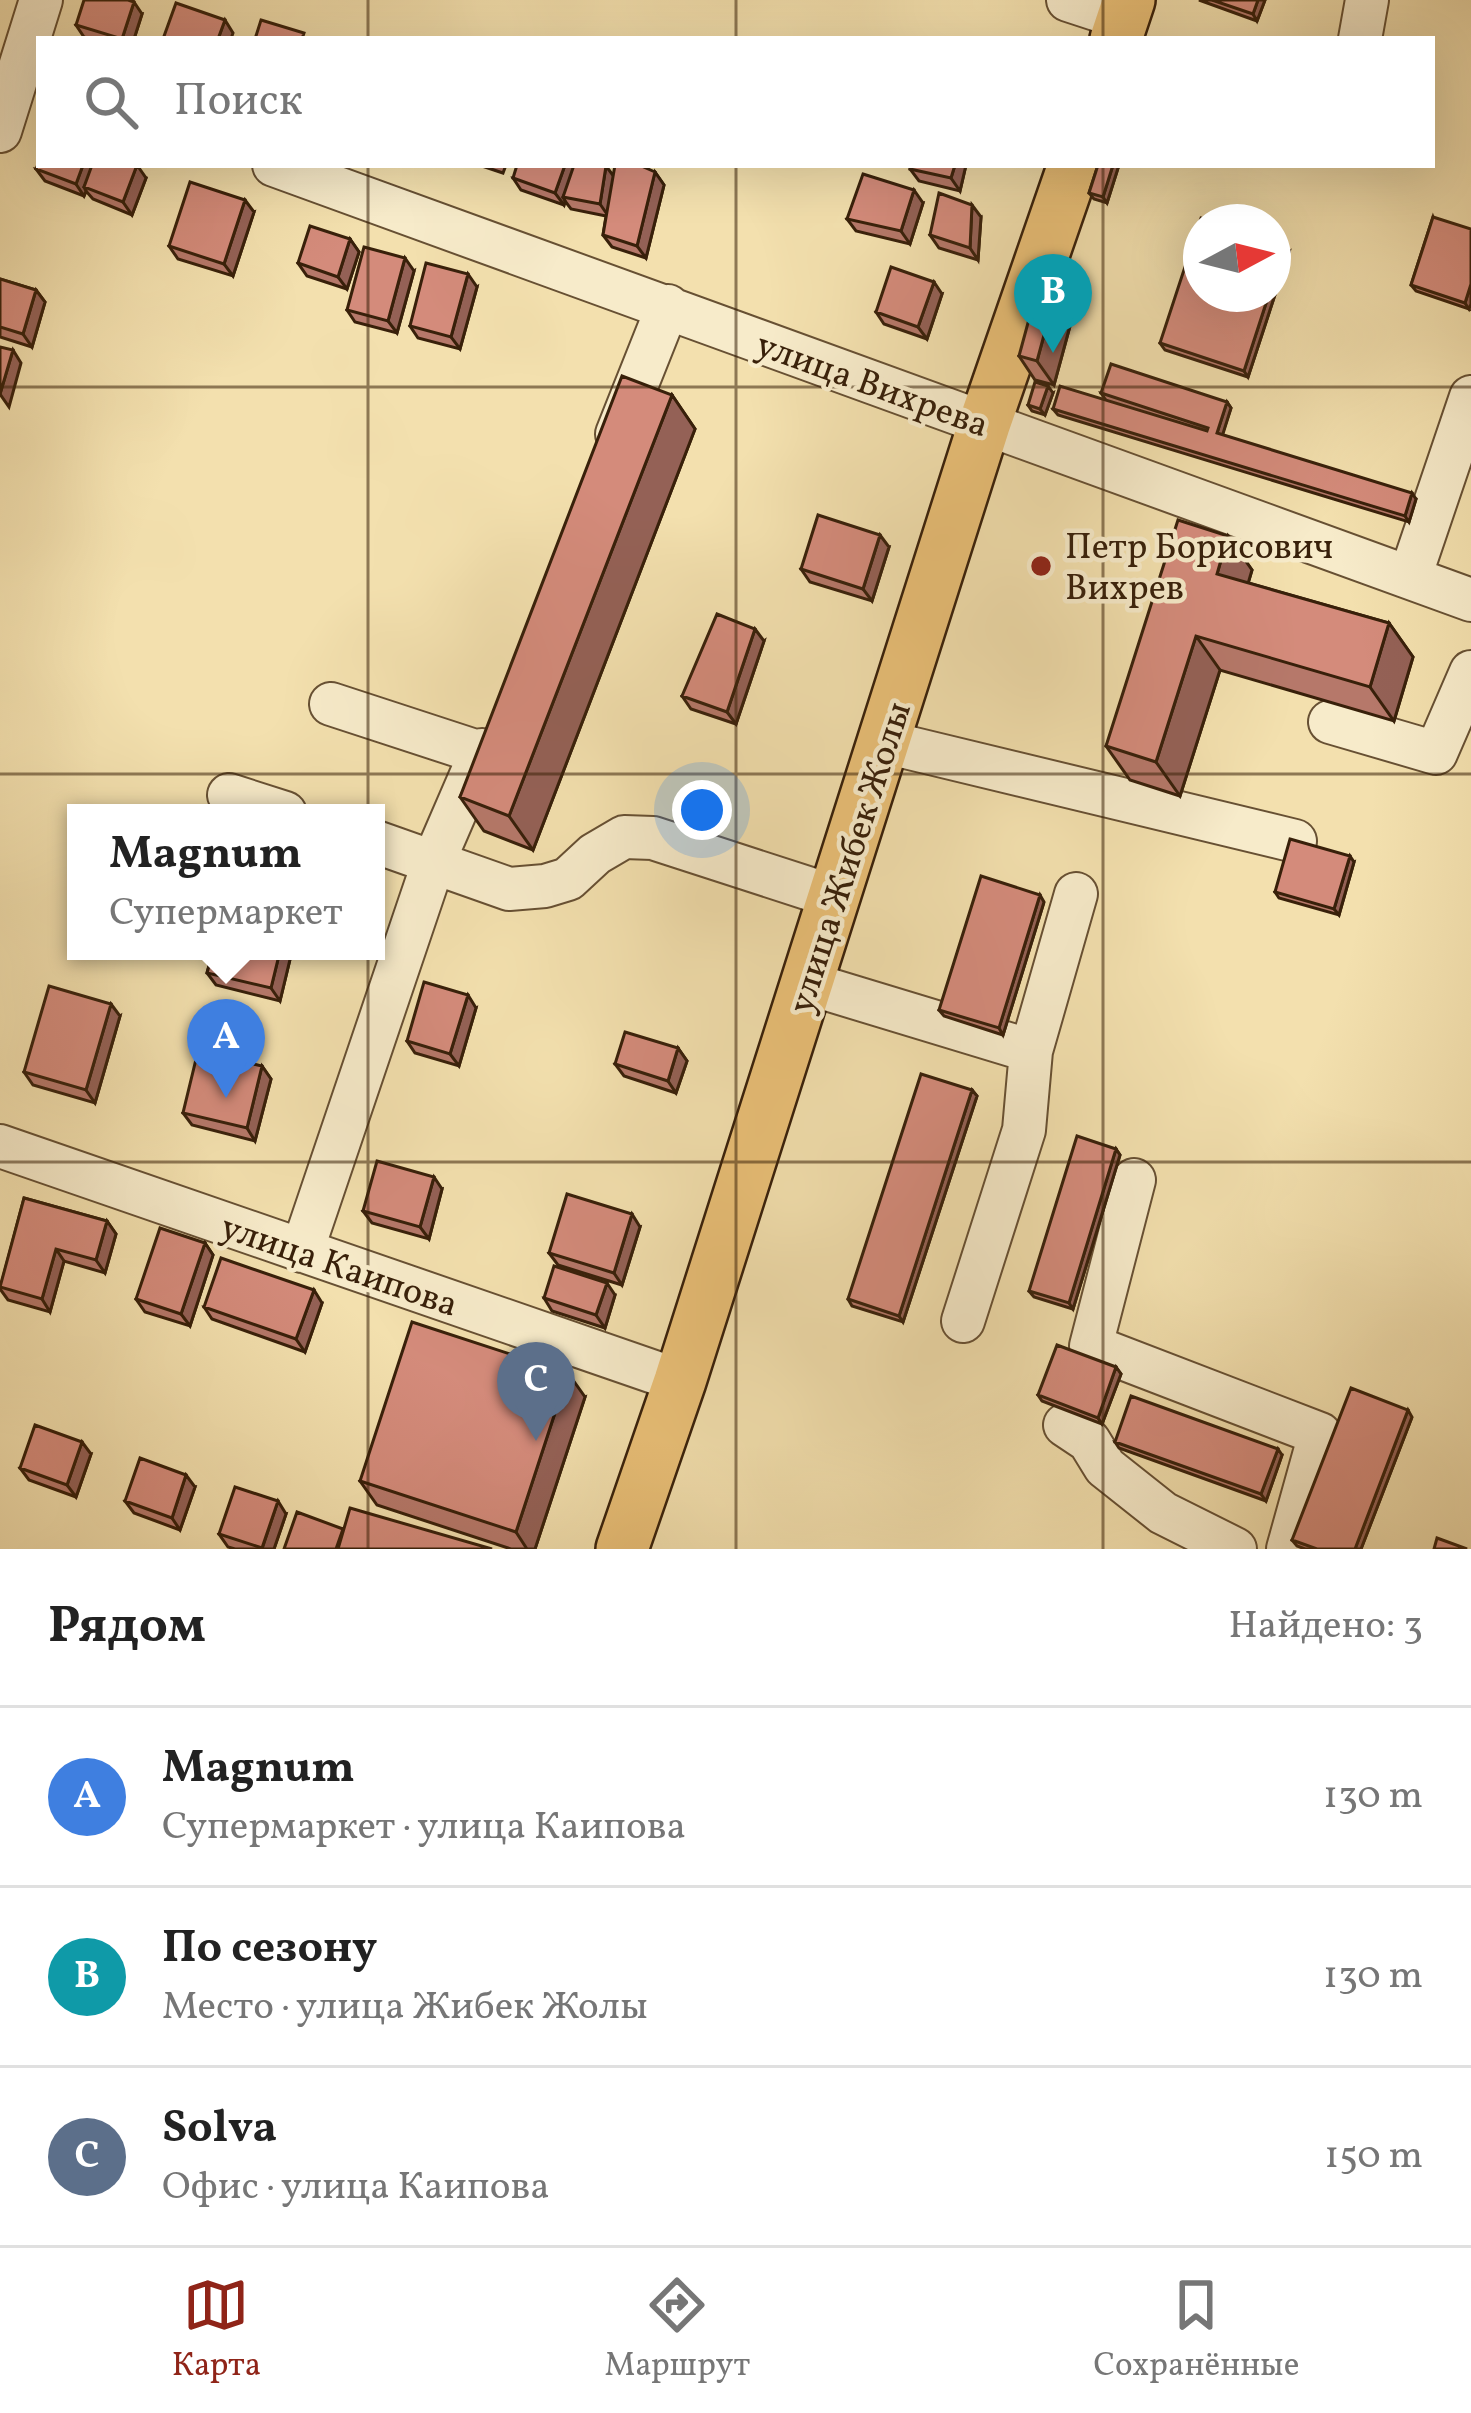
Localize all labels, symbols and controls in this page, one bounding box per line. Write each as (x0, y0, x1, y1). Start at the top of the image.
search box (36, 36, 1435, 168)
icon: search (78, 69, 144, 135)
text: Поиск (174, 71, 303, 134)
north arrow (1183, 204, 1291, 312)
pin: B (1014, 254, 1092, 353)
street label: улица Вихрева (748, 321, 995, 452)
place label: Петр Борисович Вихрев (1065, 524, 1333, 615)
marker: Петр Борисович Вихрев (1028, 553, 1054, 579)
street label: улица Жибек Жолы (778, 696, 926, 1020)
your location (672, 780, 732, 840)
popup (67, 804, 385, 960)
text: Magnum (109, 824, 302, 887)
text: Супермаркет (109, 887, 343, 941)
pin: A (187, 999, 265, 1098)
street label: улица Каипова (213, 1204, 464, 1332)
pin: C (497, 1342, 575, 1441)
text: Рядом (48, 1592, 206, 1663)
text: Найдено: 3 (1228, 1600, 1423, 1654)
text: Magnum (162, 1738, 355, 1801)
text: A (73, 1770, 101, 1824)
text: 130 m (1323, 1770, 1423, 1824)
text: Супермаркет · улица Каипова (162, 1801, 686, 1855)
text: По сезону (162, 1918, 377, 1981)
text: B (74, 1950, 100, 2004)
text: 130 m (1323, 1950, 1423, 2004)
text: Место · улица Жибек Жолы (162, 1981, 648, 2035)
text: Solva (162, 2098, 277, 2161)
text: C (74, 2130, 100, 2184)
text: 150 m (1324, 2130, 1423, 2184)
text: Офис · улица Каипова (162, 2161, 550, 2215)
tab: Карта (172, 2272, 261, 2390)
tab: Маршрут (605, 2272, 750, 2390)
tab: Сохранённые (1093, 2272, 1299, 2390)

